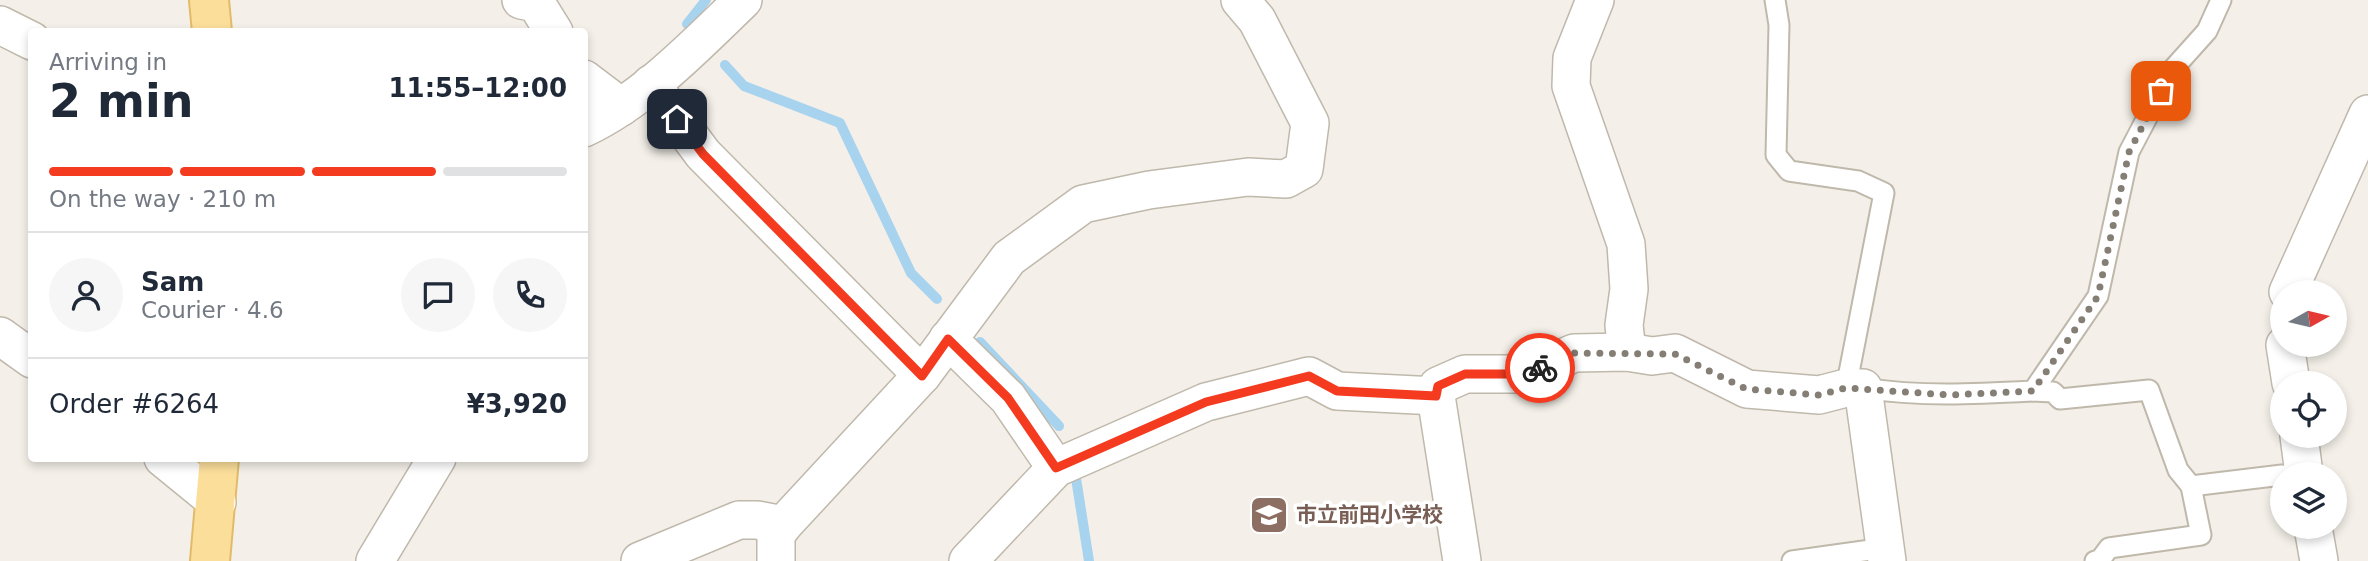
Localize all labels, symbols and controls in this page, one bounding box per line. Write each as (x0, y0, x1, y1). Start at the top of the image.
text: Arriving in (49, 49, 167, 75)
pin (2131, 61, 2191, 121)
icon: bag (2142, 72, 2180, 110)
text: 11:55–12:00 (388, 73, 567, 103)
text: 2 min (49, 74, 193, 128)
pin (647, 89, 707, 149)
icon: home (658, 100, 696, 138)
text: On the way · 210 m (49, 186, 276, 212)
button: person (49, 258, 123, 332)
button: chat (401, 258, 475, 332)
button: phone (493, 258, 567, 332)
text: Sam (141, 267, 204, 297)
north arrow (2270, 280, 2347, 357)
map controls (2270, 280, 2347, 539)
text: Courier · 4.6 (141, 297, 284, 323)
courier (1505, 333, 1575, 403)
icon: bike (1521, 349, 1559, 387)
button: locate (2270, 371, 2347, 448)
text: Order #6264 (49, 389, 219, 419)
text: ¥3,920 (467, 389, 567, 419)
button: layers (2270, 462, 2347, 539)
school or university icon: 市立前田小学校 (1248, 494, 1290, 536)
place label: 市立前田小学校 (1296, 503, 1443, 527)

